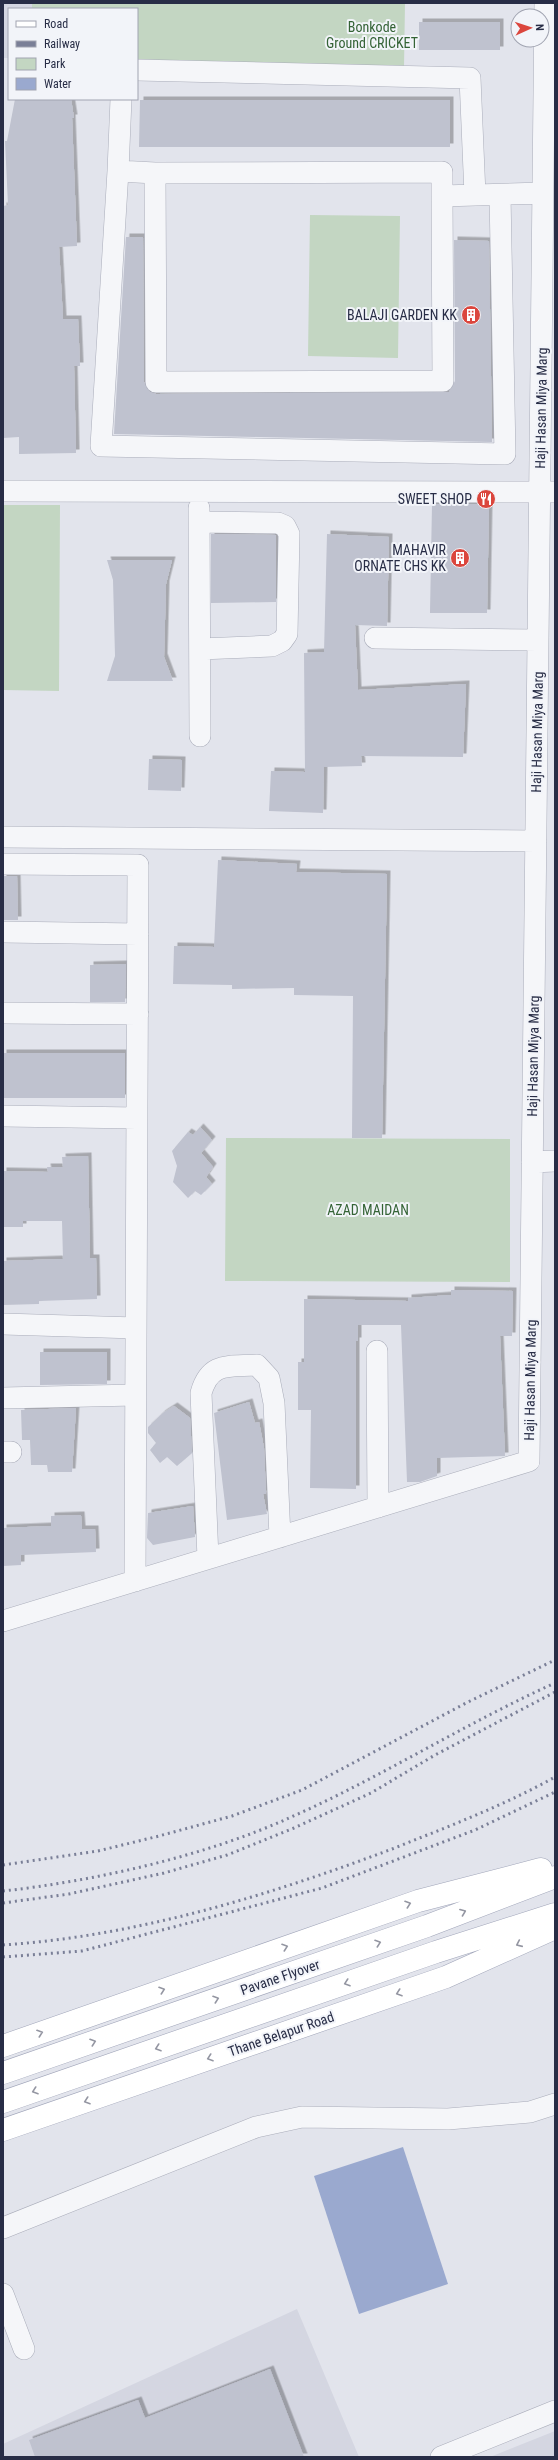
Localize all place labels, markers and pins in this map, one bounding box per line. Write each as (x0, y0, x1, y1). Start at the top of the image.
building icon: BALAJI GARDEN KK (460, 304, 482, 326)
place label: BALAJI GARDEN KK (347, 307, 457, 323)
restaurant icon: SWEET SHOP (475, 488, 497, 510)
place label: SWEET SHOP (398, 491, 472, 507)
place label: MAHAVIR ORNATE CHS KK (354, 542, 447, 574)
building icon: MAHAVIR ORNATE CHS KK (449, 547, 471, 569)

